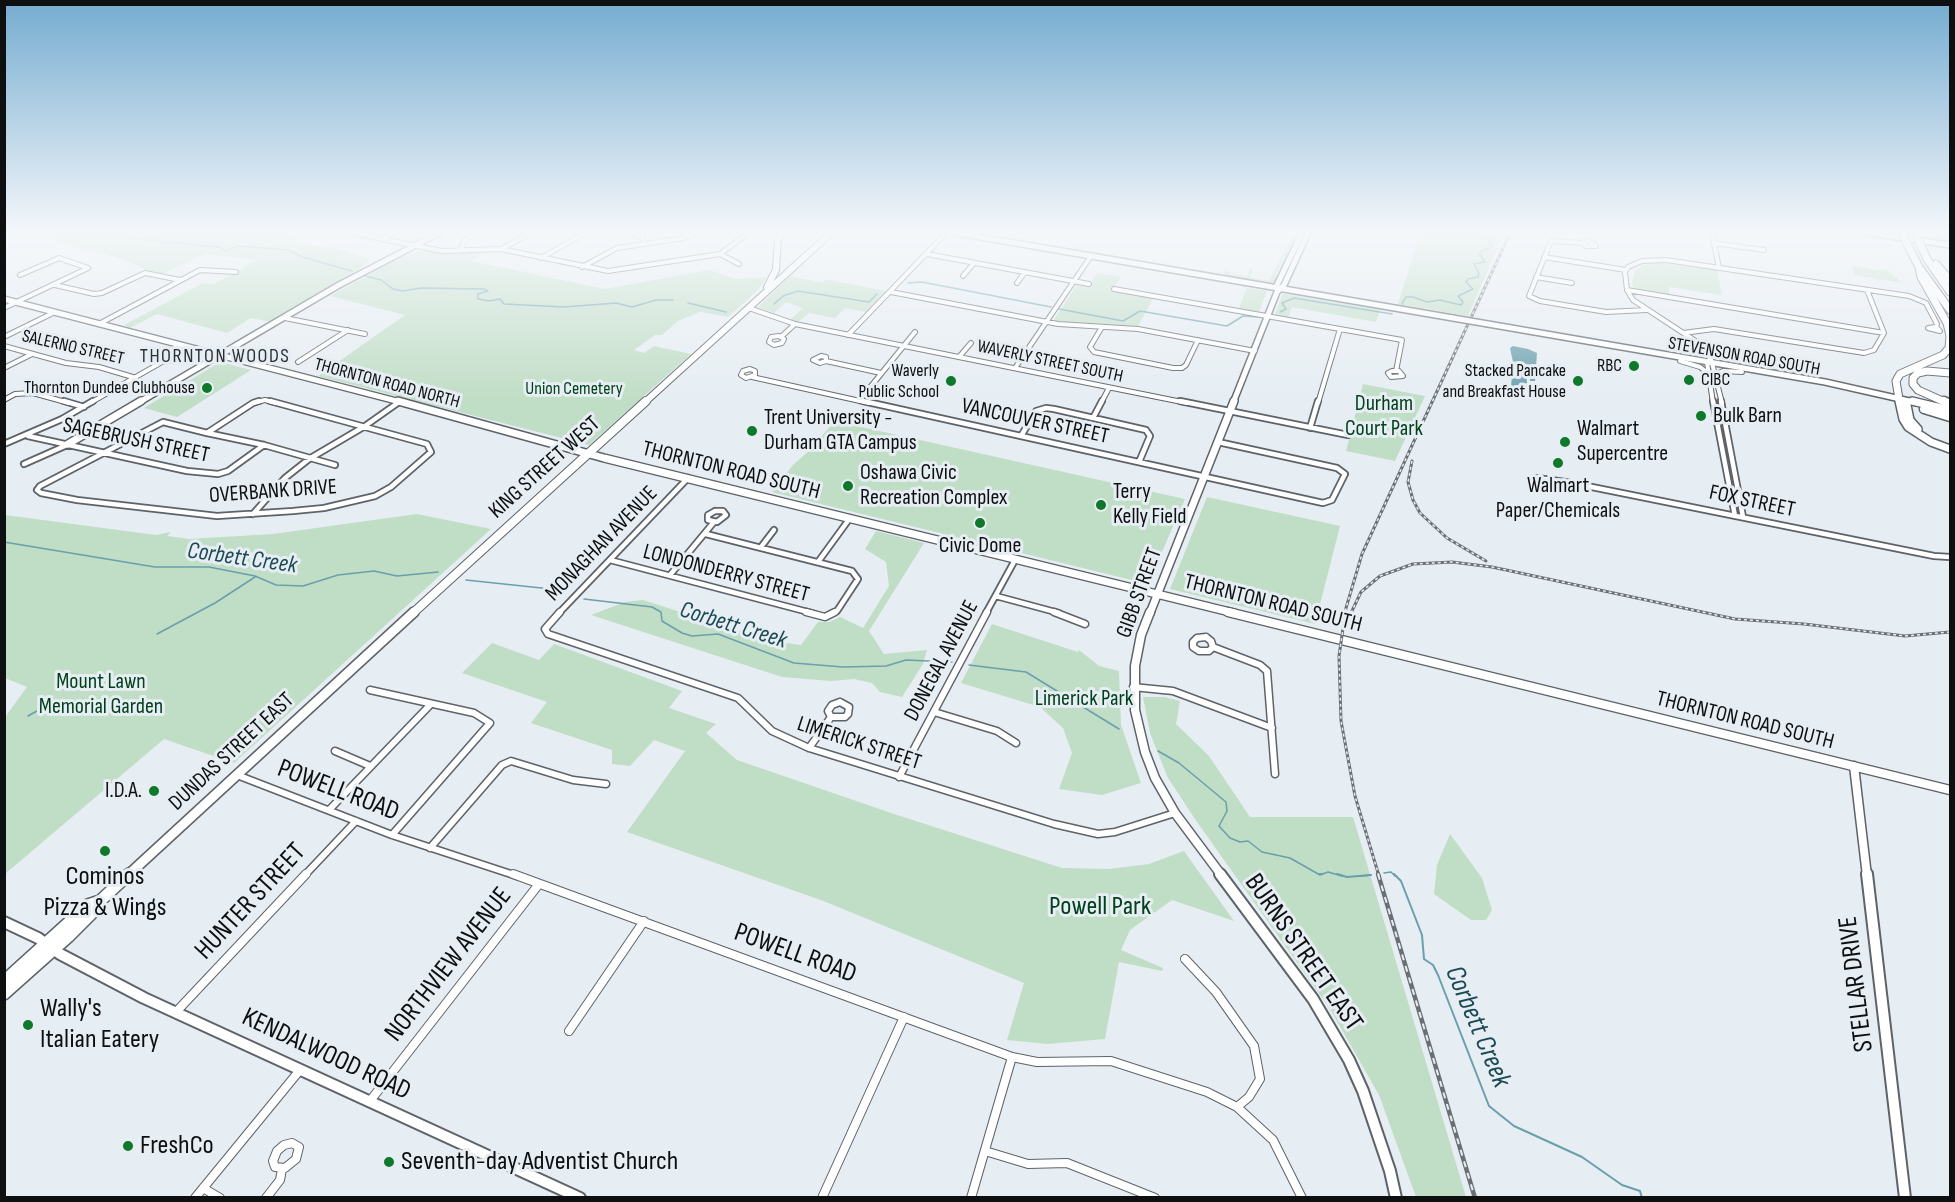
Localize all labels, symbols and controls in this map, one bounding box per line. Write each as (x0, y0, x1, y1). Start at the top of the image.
street label: SALERNO STREET (20, 326, 126, 370)
street label: STEVENSON ROAD SOUTH (1666, 333, 1822, 381)
street label: WAVERLY STREET SOUTH (975, 336, 1125, 388)
district label: THORNTON WOODS (140, 345, 290, 369)
street label: THORNTON ROAD NORTH (312, 354, 462, 414)
place label: RBC (1597, 355, 1622, 377)
marker: RBC (1627, 359, 1641, 373)
place label: Waverly Public School (858, 360, 939, 403)
place label: Stacked Pancake and Breakfast House (1442, 360, 1566, 403)
place label: CIBC (1701, 369, 1730, 391)
marker: CIBC (1682, 373, 1696, 387)
marker: Waverly Public School (944, 374, 958, 388)
marker: Stacked Pancake and Breakfast House (1571, 374, 1585, 388)
place label: Thornton Dundee Clubhouse (24, 377, 195, 399)
park label: Union Cemetery (525, 378, 623, 400)
marker: Thornton Dundee Clubhouse (200, 381, 214, 395)
park label: Durham Court Park (1345, 391, 1423, 442)
street label: VANCOUVER STREET (959, 393, 1111, 451)
place label: Bulk Barn (1713, 403, 1782, 429)
place label: Trent University - Durham GTA Campus (764, 405, 917, 457)
marker: Bulk Barn (1694, 409, 1708, 423)
street label: KING STREET WEST (484, 411, 606, 525)
street label: SAGEBRUSH STREET (60, 413, 212, 469)
place label: Walmart Supercentre (1577, 416, 1668, 468)
marker: Trent University - Durham GTA Campus (745, 424, 759, 438)
marker: Walmart Supercentre (1558, 435, 1572, 449)
street label: THORNTON ROAD SOUTH (639, 436, 823, 506)
marker: Walmart Paper/Chemicals (1551, 456, 1565, 470)
place label: Oshawa Civic Recreation Complex (860, 460, 1007, 512)
place label: Walmart Paper/Chemicals (1496, 473, 1620, 524)
street label: OVERBANK DRIVE (208, 474, 338, 510)
marker: Oshawa Civic Recreation Complex (841, 479, 855, 493)
place label: Terry Kelly Field (1113, 479, 1186, 530)
street label: FOX STREET (1707, 480, 1797, 524)
street label: MONAGHAN AVENUE (541, 481, 663, 607)
marker: Terry Kelly Field (1094, 498, 1108, 512)
marker: Civic Dome (973, 516, 987, 530)
place label: Civic Dome (939, 533, 1021, 559)
water label: Corbett Creek (185, 537, 299, 581)
street label: LONDONDERRY STREET (640, 539, 812, 609)
street label: GIBB STREET (1112, 544, 1168, 642)
street label: THORNTON ROAD SOUTH (1181, 569, 1365, 639)
water label: Corbett Creek (676, 596, 790, 656)
street label: DONEGAL AVENUE (899, 596, 985, 726)
park label: Mount Lawn Memorial Garden (39, 669, 163, 720)
park label: Limerick Park (1035, 686, 1133, 712)
street label: THORNTON ROAD SOUTH (1653, 686, 1837, 756)
street label: DUNDAS STREET EAST (164, 687, 300, 817)
street label: LIMERICK STREET (794, 712, 924, 776)
street label: POWELL ROAD (273, 753, 403, 829)
place label: I.D.A. (105, 778, 142, 804)
marker: I.D.A. (147, 784, 161, 798)
street label: HUNTER STREET (189, 837, 313, 967)
marker: Cominos Pizza & Wings (98, 844, 112, 858)
place label: Cominos Pizza & Wings (43, 861, 167, 924)
street label: BURNS STREET EAST (1237, 868, 1369, 1038)
street label: NORTHVIEW AVENUE (379, 881, 519, 1049)
park label: Powell Park (1049, 891, 1151, 923)
street label: STELLAR DRIVE (1833, 914, 1881, 1054)
street label: POWELL ROAD (729, 917, 861, 991)
water label: Corbett Creek (1436, 961, 1518, 1093)
place label: Wally's Italian Eatery (40, 993, 159, 1056)
street label: KENDALWOOD ROAD (237, 1002, 415, 1108)
marker: Wally's Italian Eatery (21, 1018, 35, 1032)
place label: FreshCo (140, 1130, 214, 1162)
marker: FreshCo (121, 1139, 135, 1153)
place label: Seventh-day Adventist Church (401, 1146, 678, 1178)
marker: Seventh-day Adventist Church (382, 1155, 396, 1169)

